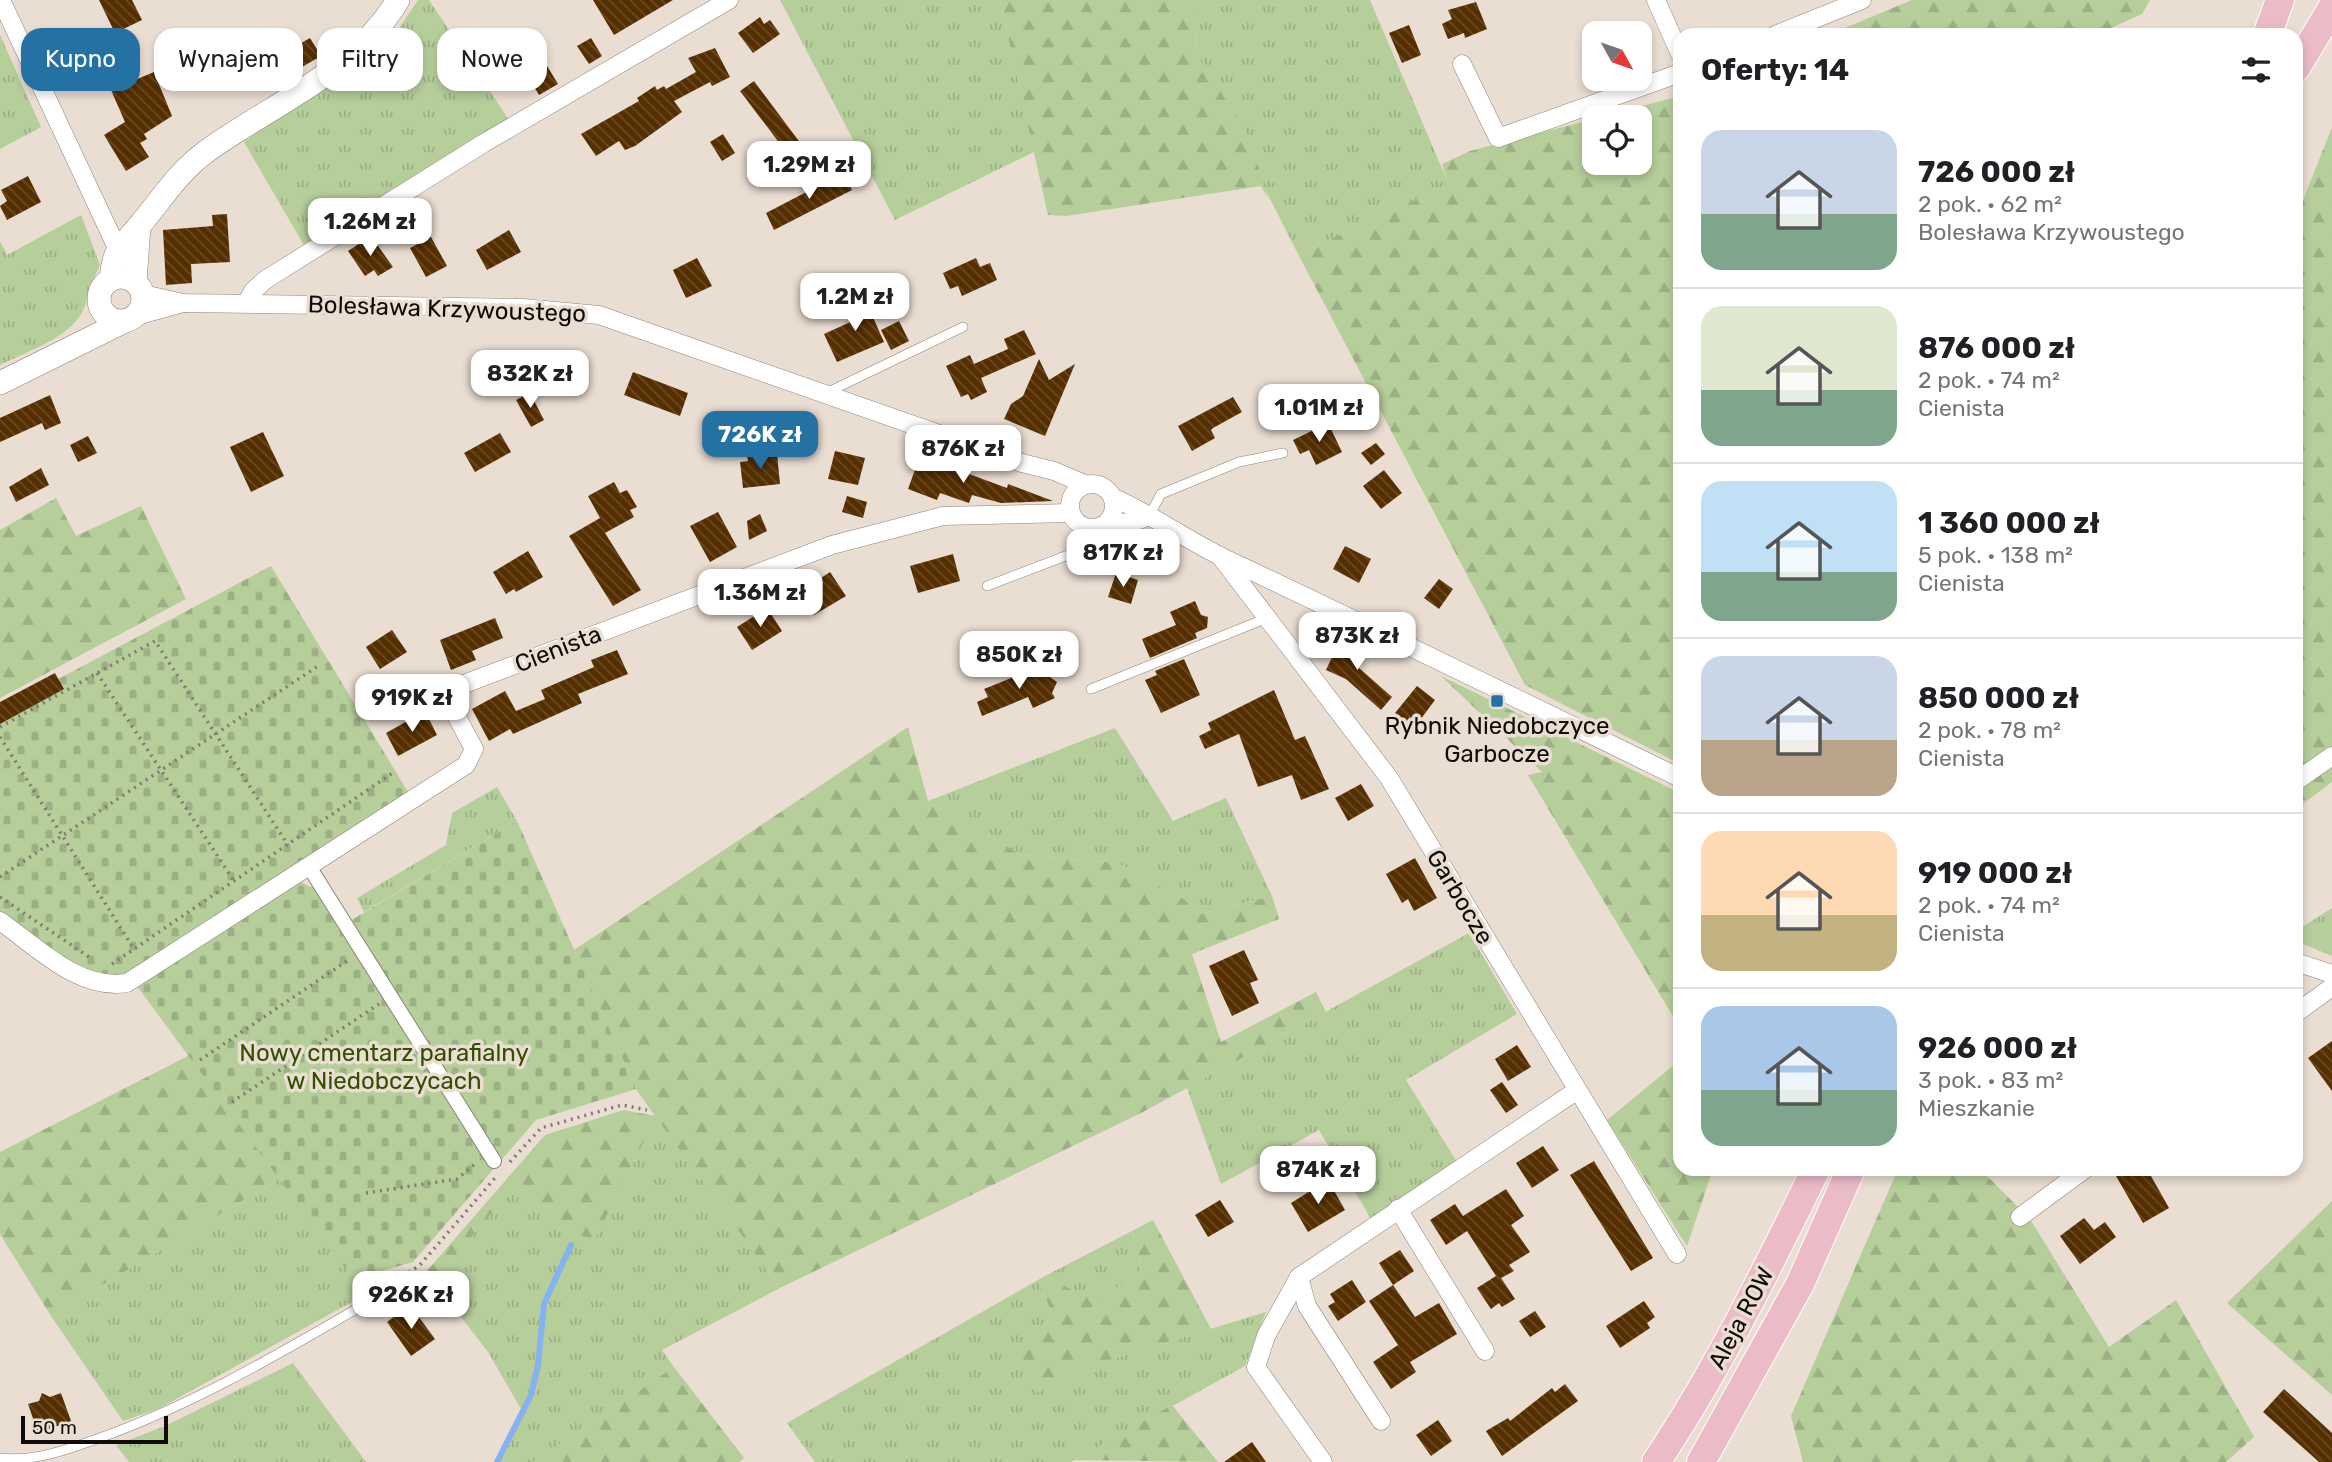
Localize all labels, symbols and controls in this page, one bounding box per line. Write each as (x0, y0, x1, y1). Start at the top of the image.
north arrow (1582, 21, 1652, 91)
map controls (1582, 21, 1652, 175)
chip: Kupno (21, 28, 140, 91)
chip: Wynajem (154, 28, 303, 91)
chip: Filtry (317, 28, 423, 91)
chip: Nowe (437, 28, 547, 91)
icon: filters (2237, 51, 2275, 89)
text: Oferty: 14 (1701, 52, 1849, 88)
button: locate (1582, 105, 1652, 175)
pin: 1.29M zł (737, 142, 881, 201)
text: 1.29M zł (763, 150, 855, 178)
text: 726 000 zł (1918, 154, 2075, 190)
icon: home (1757, 158, 1841, 242)
text: 2 pok. · 62 m² (1918, 190, 2062, 218)
pin: 1.26M zł (298, 198, 442, 258)
text: 1.26M zł (324, 207, 416, 235)
text: Bolesława Krzywoustego (1918, 218, 2185, 246)
pin: 1.2M zł (790, 274, 920, 333)
text: 1.2M zł (816, 282, 894, 310)
street label: Bolesława Krzywoustego (307, 290, 587, 328)
text: 876 000 zł (1918, 330, 2075, 366)
icon: home (1757, 334, 1841, 418)
pin: 832K zł (465, 350, 595, 410)
text: 832K zł (487, 359, 573, 387)
text: 2 pok. · 74 m² (1918, 366, 2060, 394)
pin: 1.01M zł (1247, 384, 1391, 444)
text: 1.01M zł (1274, 393, 1364, 421)
text: Cienista (1918, 394, 2005, 422)
pin: 726K zł (695, 412, 825, 471)
text: 726K zł (718, 420, 802, 448)
pin: 876K zł (898, 426, 1028, 485)
text: 876K zł (921, 434, 1005, 462)
text: 1 360 000 zł (1918, 505, 2100, 541)
icon: home (1757, 509, 1841, 593)
pin: 817K zł (1058, 530, 1188, 589)
text: 817K zł (1083, 538, 1163, 566)
text: 5 pok. · 138 m² (1918, 541, 2073, 569)
text: Cienista (1918, 569, 2005, 597)
pin: 1.36M zł (688, 570, 832, 629)
text: 1.36M zł (714, 578, 806, 606)
pin: 873K zł (1292, 612, 1422, 672)
street label: Cienista (511, 620, 605, 678)
text: 873K zł (1315, 621, 1399, 649)
pin: 850K zł (954, 632, 1084, 691)
text: 850K zł (976, 640, 1062, 668)
pin: 919K zł (347, 674, 477, 734)
text: 850 000 zł (1918, 680, 2079, 716)
text: 919K zł (371, 683, 453, 711)
icon: home (1757, 684, 1841, 768)
marker: Rybnik Niedobczyce Garbocze (1489, 693, 1505, 709)
place label: Rybnik Niedobczyce Garbocze (1385, 712, 1609, 768)
text: 2 pok. · 78 m² (1918, 716, 2061, 744)
text: Cienista (1918, 744, 2005, 772)
street label: Garbocze (1421, 845, 1499, 949)
text: 919 000 zł (1918, 855, 2072, 891)
icon: home (1757, 859, 1841, 943)
text: 2 pok. · 74 m² (1918, 891, 2060, 919)
text: Cienista (1918, 919, 2005, 947)
text: 926 000 zł (1918, 1030, 2077, 1066)
icon: home (1757, 1034, 1841, 1118)
park label: Nowy cmentarz parafialny w Niedobczycach (239, 1039, 529, 1095)
text: 3 pok. · 83 m² (1918, 1066, 2063, 1094)
text: Mieszkanie (1918, 1094, 2035, 1122)
pin: 874K zł (1253, 1146, 1383, 1206)
text: 874K zł (1276, 1155, 1360, 1183)
street label: Aleja ROW (1702, 1262, 1780, 1374)
pin: 926K zł (346, 1272, 476, 1331)
text: 926K zł (368, 1280, 454, 1308)
scale bar (21, 1413, 168, 1445)
text: 50 m (32, 1416, 77, 1439)

